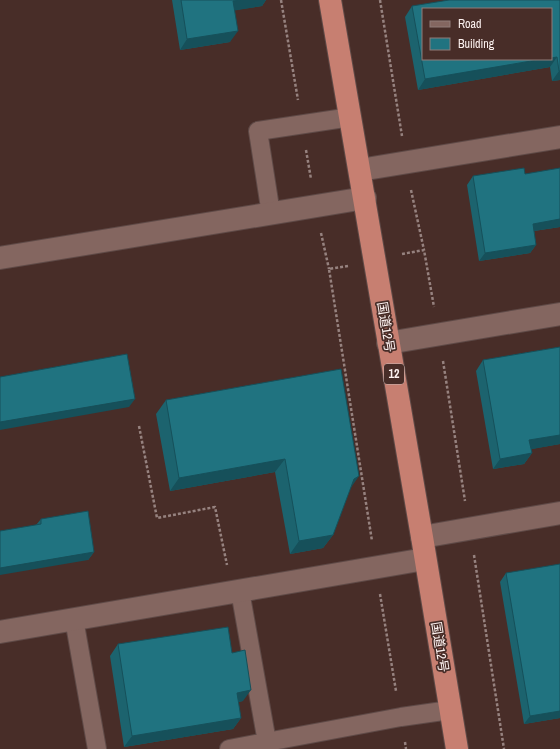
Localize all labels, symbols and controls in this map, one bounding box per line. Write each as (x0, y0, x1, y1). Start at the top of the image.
legend (422, 8, 552, 60)
text: Road (458, 16, 482, 32)
text: Building (458, 36, 495, 52)
street label: 国道12号 (374, 301, 398, 353)
road number: 12 (384, 364, 404, 384)
street label: 国道12号 (428, 621, 452, 673)

